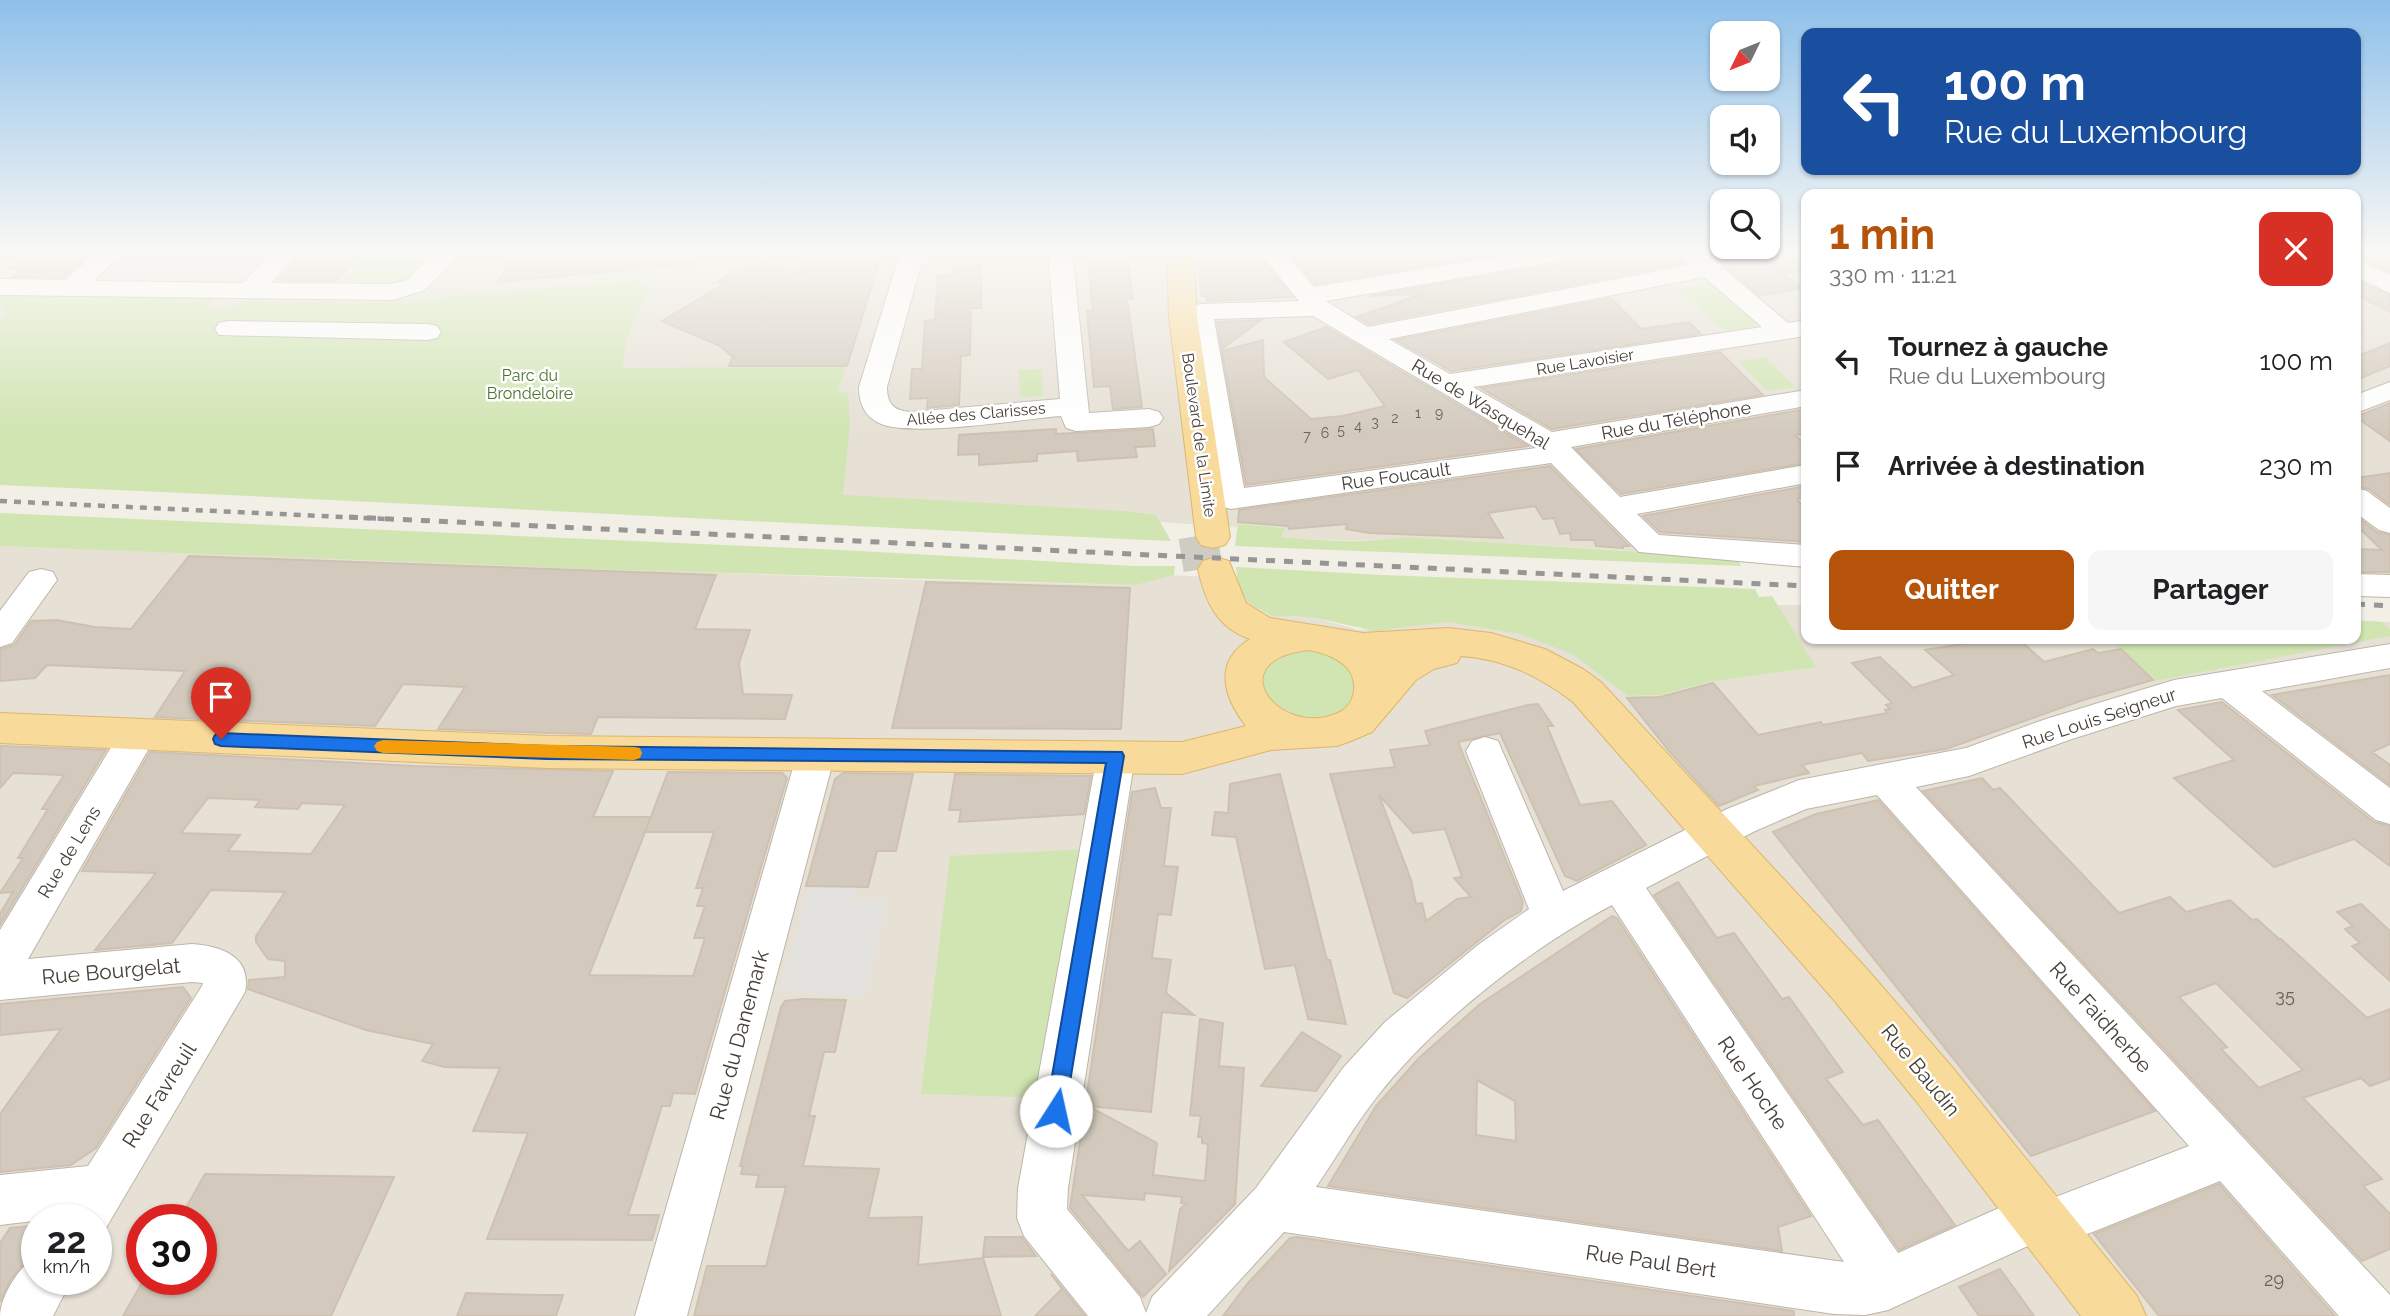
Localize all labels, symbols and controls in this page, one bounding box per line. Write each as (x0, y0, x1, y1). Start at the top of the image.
north arrow (1710, 21, 1780, 91)
map controls (1710, 21, 1780, 259)
text: 100 m (1944, 54, 2086, 111)
icon: left (1829, 56, 1920, 147)
button: sound (1710, 105, 1780, 175)
text: Rue du Luxembourg (1944, 113, 2247, 150)
button: search (1710, 189, 1780, 259)
text: 1 min (1829, 210, 1935, 259)
button: close (2259, 212, 2333, 286)
text: 330 m · 11:21 (1829, 261, 1957, 288)
text: Tournez à gauche (1888, 332, 2108, 362)
icon: left (1829, 342, 1867, 380)
street label: Rue Lavoisier (1535, 345, 1636, 379)
text: 100 m (2260, 346, 2333, 376)
street label: Boulevard de la Limite (1178, 352, 1220, 518)
street label: Rue de Wasquehal (1408, 355, 1554, 454)
text: Rue du Luxembourg (1888, 362, 2106, 389)
park label: Parc du Brondeloire (487, 366, 573, 403)
street label: Rue du Téléphone (1599, 396, 1753, 444)
street label: Allée des Clarisses (906, 398, 1046, 430)
house number: 1 (1415, 405, 1421, 421)
house number: 9 (1435, 405, 1443, 421)
house number: 2 (1391, 410, 1399, 426)
house number: 3 (1371, 414, 1379, 430)
house number: 4 (1354, 418, 1362, 434)
house number: 5 (1337, 422, 1345, 438)
house number: 6 (1321, 425, 1329, 441)
house number: 7 (1303, 428, 1311, 444)
icon: arrive (1829, 447, 1867, 485)
text: Arrivée à destination (1888, 451, 2145, 481)
text: 230 m (2259, 451, 2333, 481)
street label: Rue Foucault (1340, 458, 1452, 494)
button: Quitter (1829, 550, 2074, 630)
button: Partager (2088, 550, 2333, 630)
pin (191, 667, 251, 739)
icon: arrive (202, 678, 240, 716)
street label: Rue Louis Seigneur (2019, 683, 2179, 753)
street label: Rue de Lens (33, 802, 105, 902)
street label: Rue du Danemark (704, 947, 774, 1123)
street label: Rue Bourgelat (41, 952, 181, 990)
street label: Rue Faidherbe (2045, 956, 2157, 1078)
house number: 35 (2275, 985, 2295, 1006)
street label: Rue Baudin (1876, 1019, 1966, 1121)
street label: Rue Hoche (1713, 1031, 1793, 1135)
street label: Rue Favreuil (117, 1038, 201, 1152)
position arrow (1019, 1074, 1093, 1148)
speed limit sign: 30 (126, 1204, 217, 1295)
text: 22 (47, 1220, 86, 1261)
street label: Rue Paul Bert (1584, 1239, 1718, 1283)
text: km/h (43, 1256, 90, 1277)
house number: 29 (2264, 1269, 2284, 1290)

